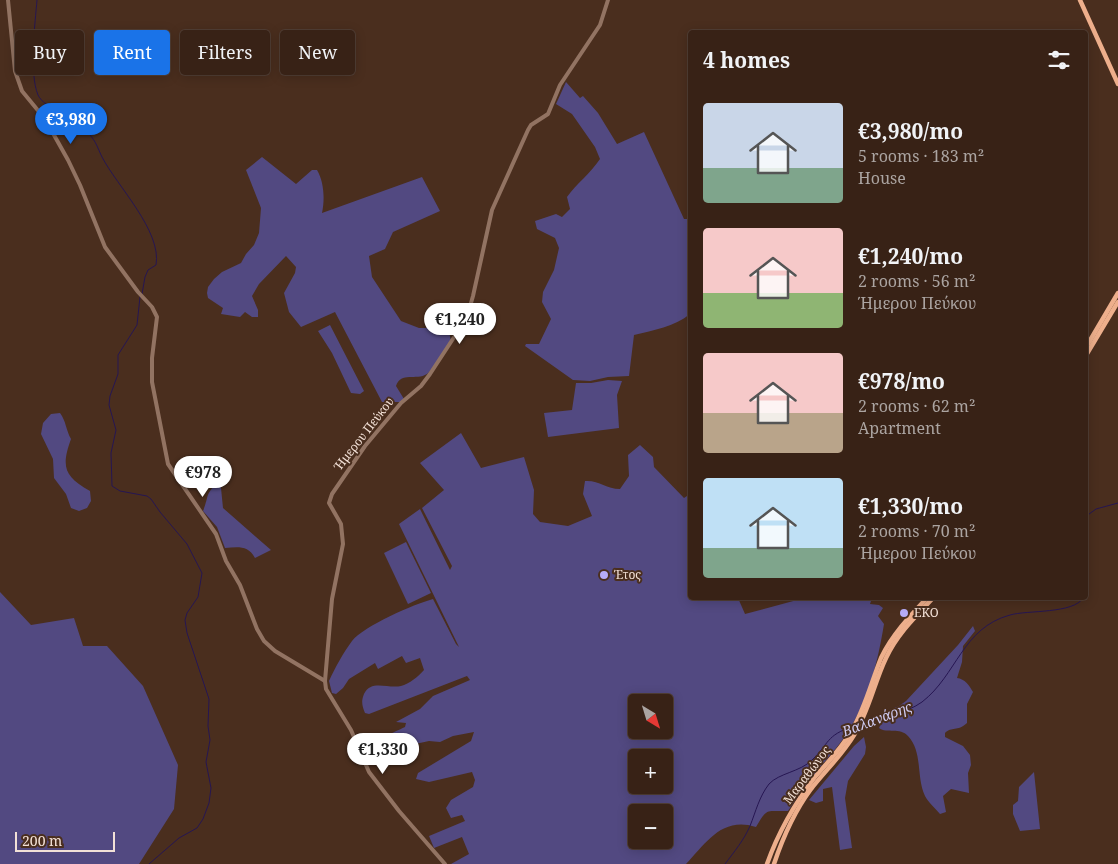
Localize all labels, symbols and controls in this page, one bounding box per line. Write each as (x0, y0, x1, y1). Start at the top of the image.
chip: Buy (15, 30, 84, 75)
chip: Rent (94, 30, 170, 75)
chip: Filters (180, 30, 270, 75)
chip: New (280, 30, 355, 75)
text: 4 homes (703, 46, 790, 74)
icon: filters (1045, 46, 1073, 74)
pin: €3,980 (30, 102, 112, 145)
text: €3,980 (46, 108, 96, 130)
text: €3,980/mo (858, 117, 963, 145)
icon: home (743, 123, 803, 183)
text: 5 rooms · 183 m² (858, 145, 984, 167)
text: House (858, 167, 906, 189)
text: €1,240/mo (858, 242, 963, 270)
icon: home (743, 248, 803, 308)
text: 2 rooms · 56 m² (858, 270, 975, 292)
text: Ήμερου Πεύκου (858, 292, 976, 314)
pin: €1,240 (419, 302, 501, 345)
text: €1,240 (435, 308, 485, 330)
text: €978/mo (858, 367, 945, 395)
icon: home (743, 373, 803, 433)
street label: Ήμερου Πεύκου (329, 393, 398, 475)
text: 2 rooms · 62 m² (858, 395, 975, 417)
text: Apartment (858, 417, 941, 439)
pin: €978 (173, 456, 233, 498)
text: €978 (185, 461, 221, 483)
text: €1,330/mo (858, 492, 963, 520)
icon: home (743, 498, 803, 558)
text: 2 rooms · 70 m² (858, 520, 975, 542)
text: Ήμερου Πεύκου (858, 542, 976, 564)
place label: Έτος (613, 566, 641, 583)
marker: Έτος (598, 569, 610, 581)
place label: EKO (914, 604, 939, 621)
marker: EKO (898, 607, 910, 619)
north arrow (628, 694, 672, 739)
map controls (628, 694, 673, 849)
water label: Βαλανάρης (838, 696, 915, 741)
pin: €1,330 (342, 732, 424, 775)
text: €1,330 (358, 738, 408, 760)
street label: Μαραθώνος (779, 742, 834, 807)
button: + (628, 749, 673, 794)
button: − (628, 804, 673, 849)
scale bar (15, 829, 115, 852)
text: 200 m (22, 831, 62, 850)

